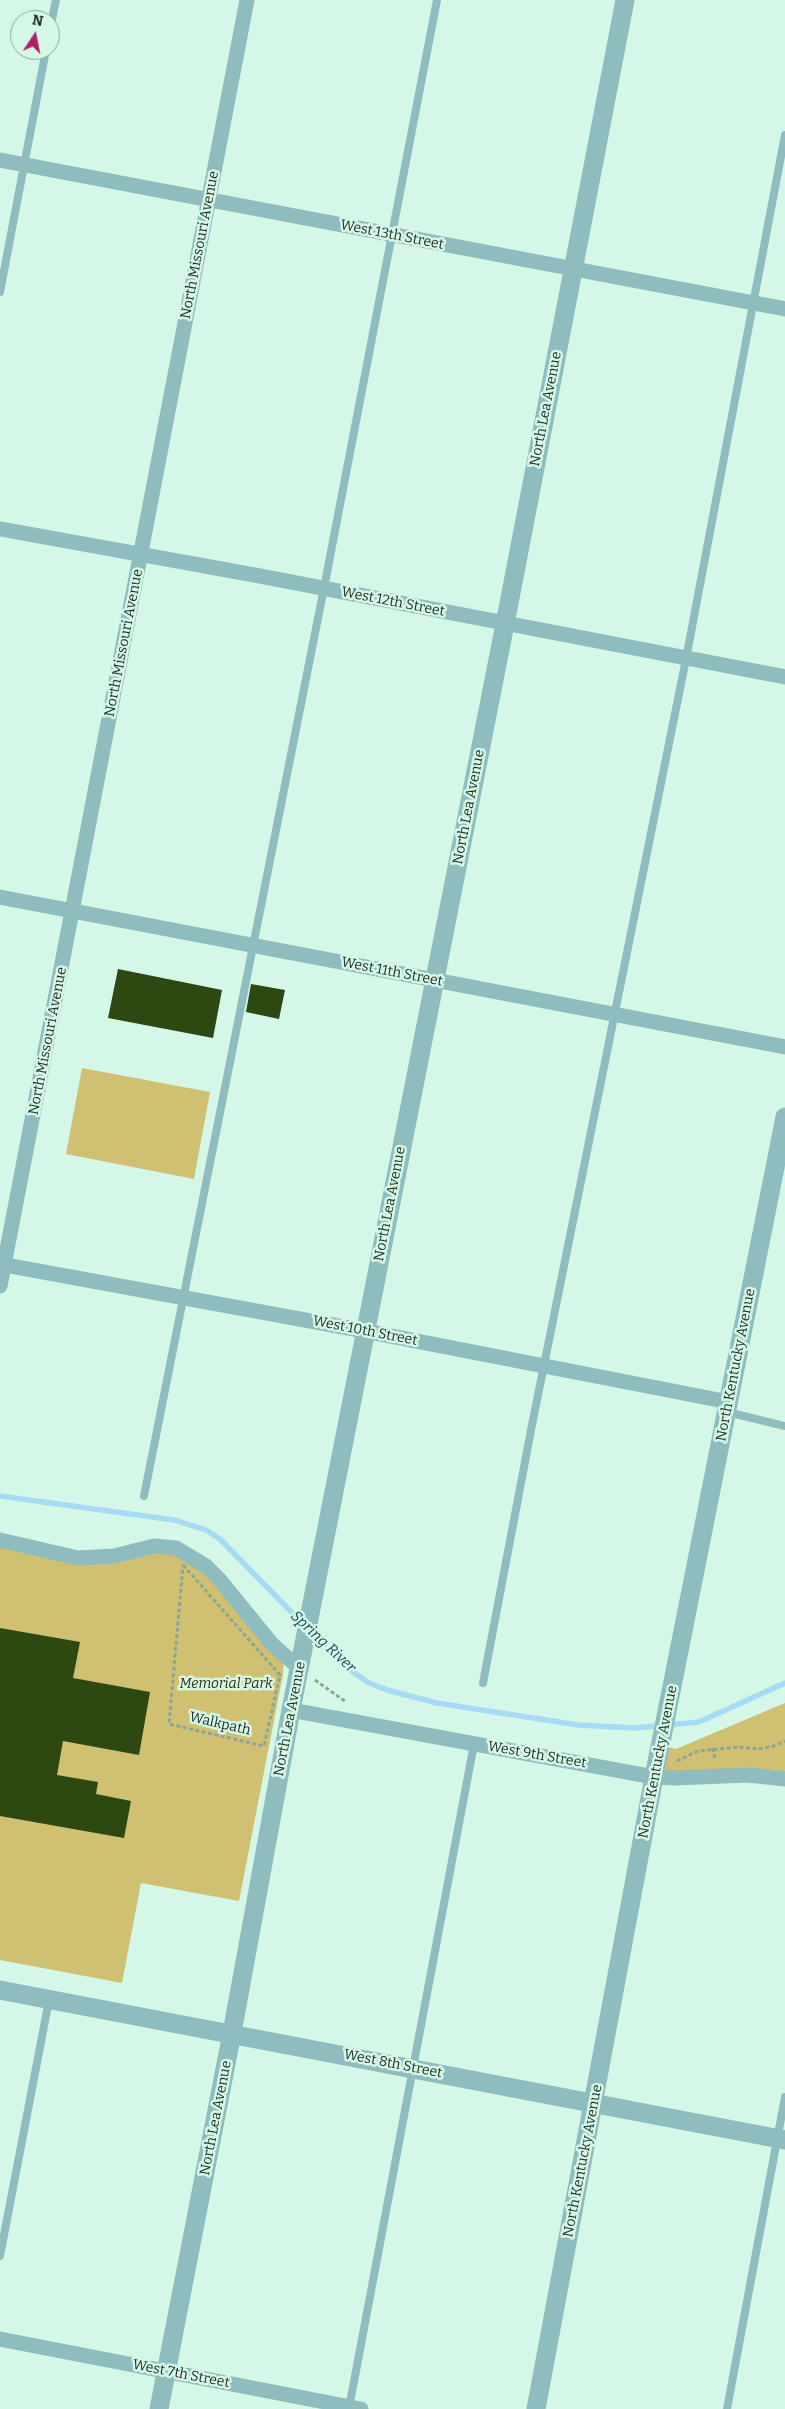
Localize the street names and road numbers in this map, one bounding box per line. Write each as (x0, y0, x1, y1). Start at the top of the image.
street label: North Missouri Avenue (177, 170, 223, 320)
street label: West 13th Street (339, 217, 445, 253)
street label: North Lea Avenue (527, 350, 565, 468)
street label: North Missouri Avenue (101, 568, 147, 718)
street label: West 12th Street (340, 584, 446, 620)
street label: North Lea Avenue (450, 748, 488, 866)
street label: West 11th Street (340, 954, 444, 990)
street label: North Missouri Avenue (25, 966, 71, 1116)
street label: North Lea Avenue (371, 1145, 409, 1263)
street label: North Kentucky Avenue (713, 1287, 759, 1443)
street label: West 10th Street (311, 1313, 419, 1349)
street label: North Lea Avenue (271, 1660, 309, 1778)
street label: North Kentucky Avenue (635, 1684, 681, 1840)
street label: Walkpath (188, 1709, 252, 1739)
street label: West 9th Street (486, 1738, 588, 1772)
street label: West 8th Street (342, 2046, 444, 2082)
street label: North Lea Avenue (197, 2059, 235, 2177)
street label: North Kentucky Avenue (560, 2083, 606, 2239)
street label: West 7th Street (131, 2356, 231, 2392)

